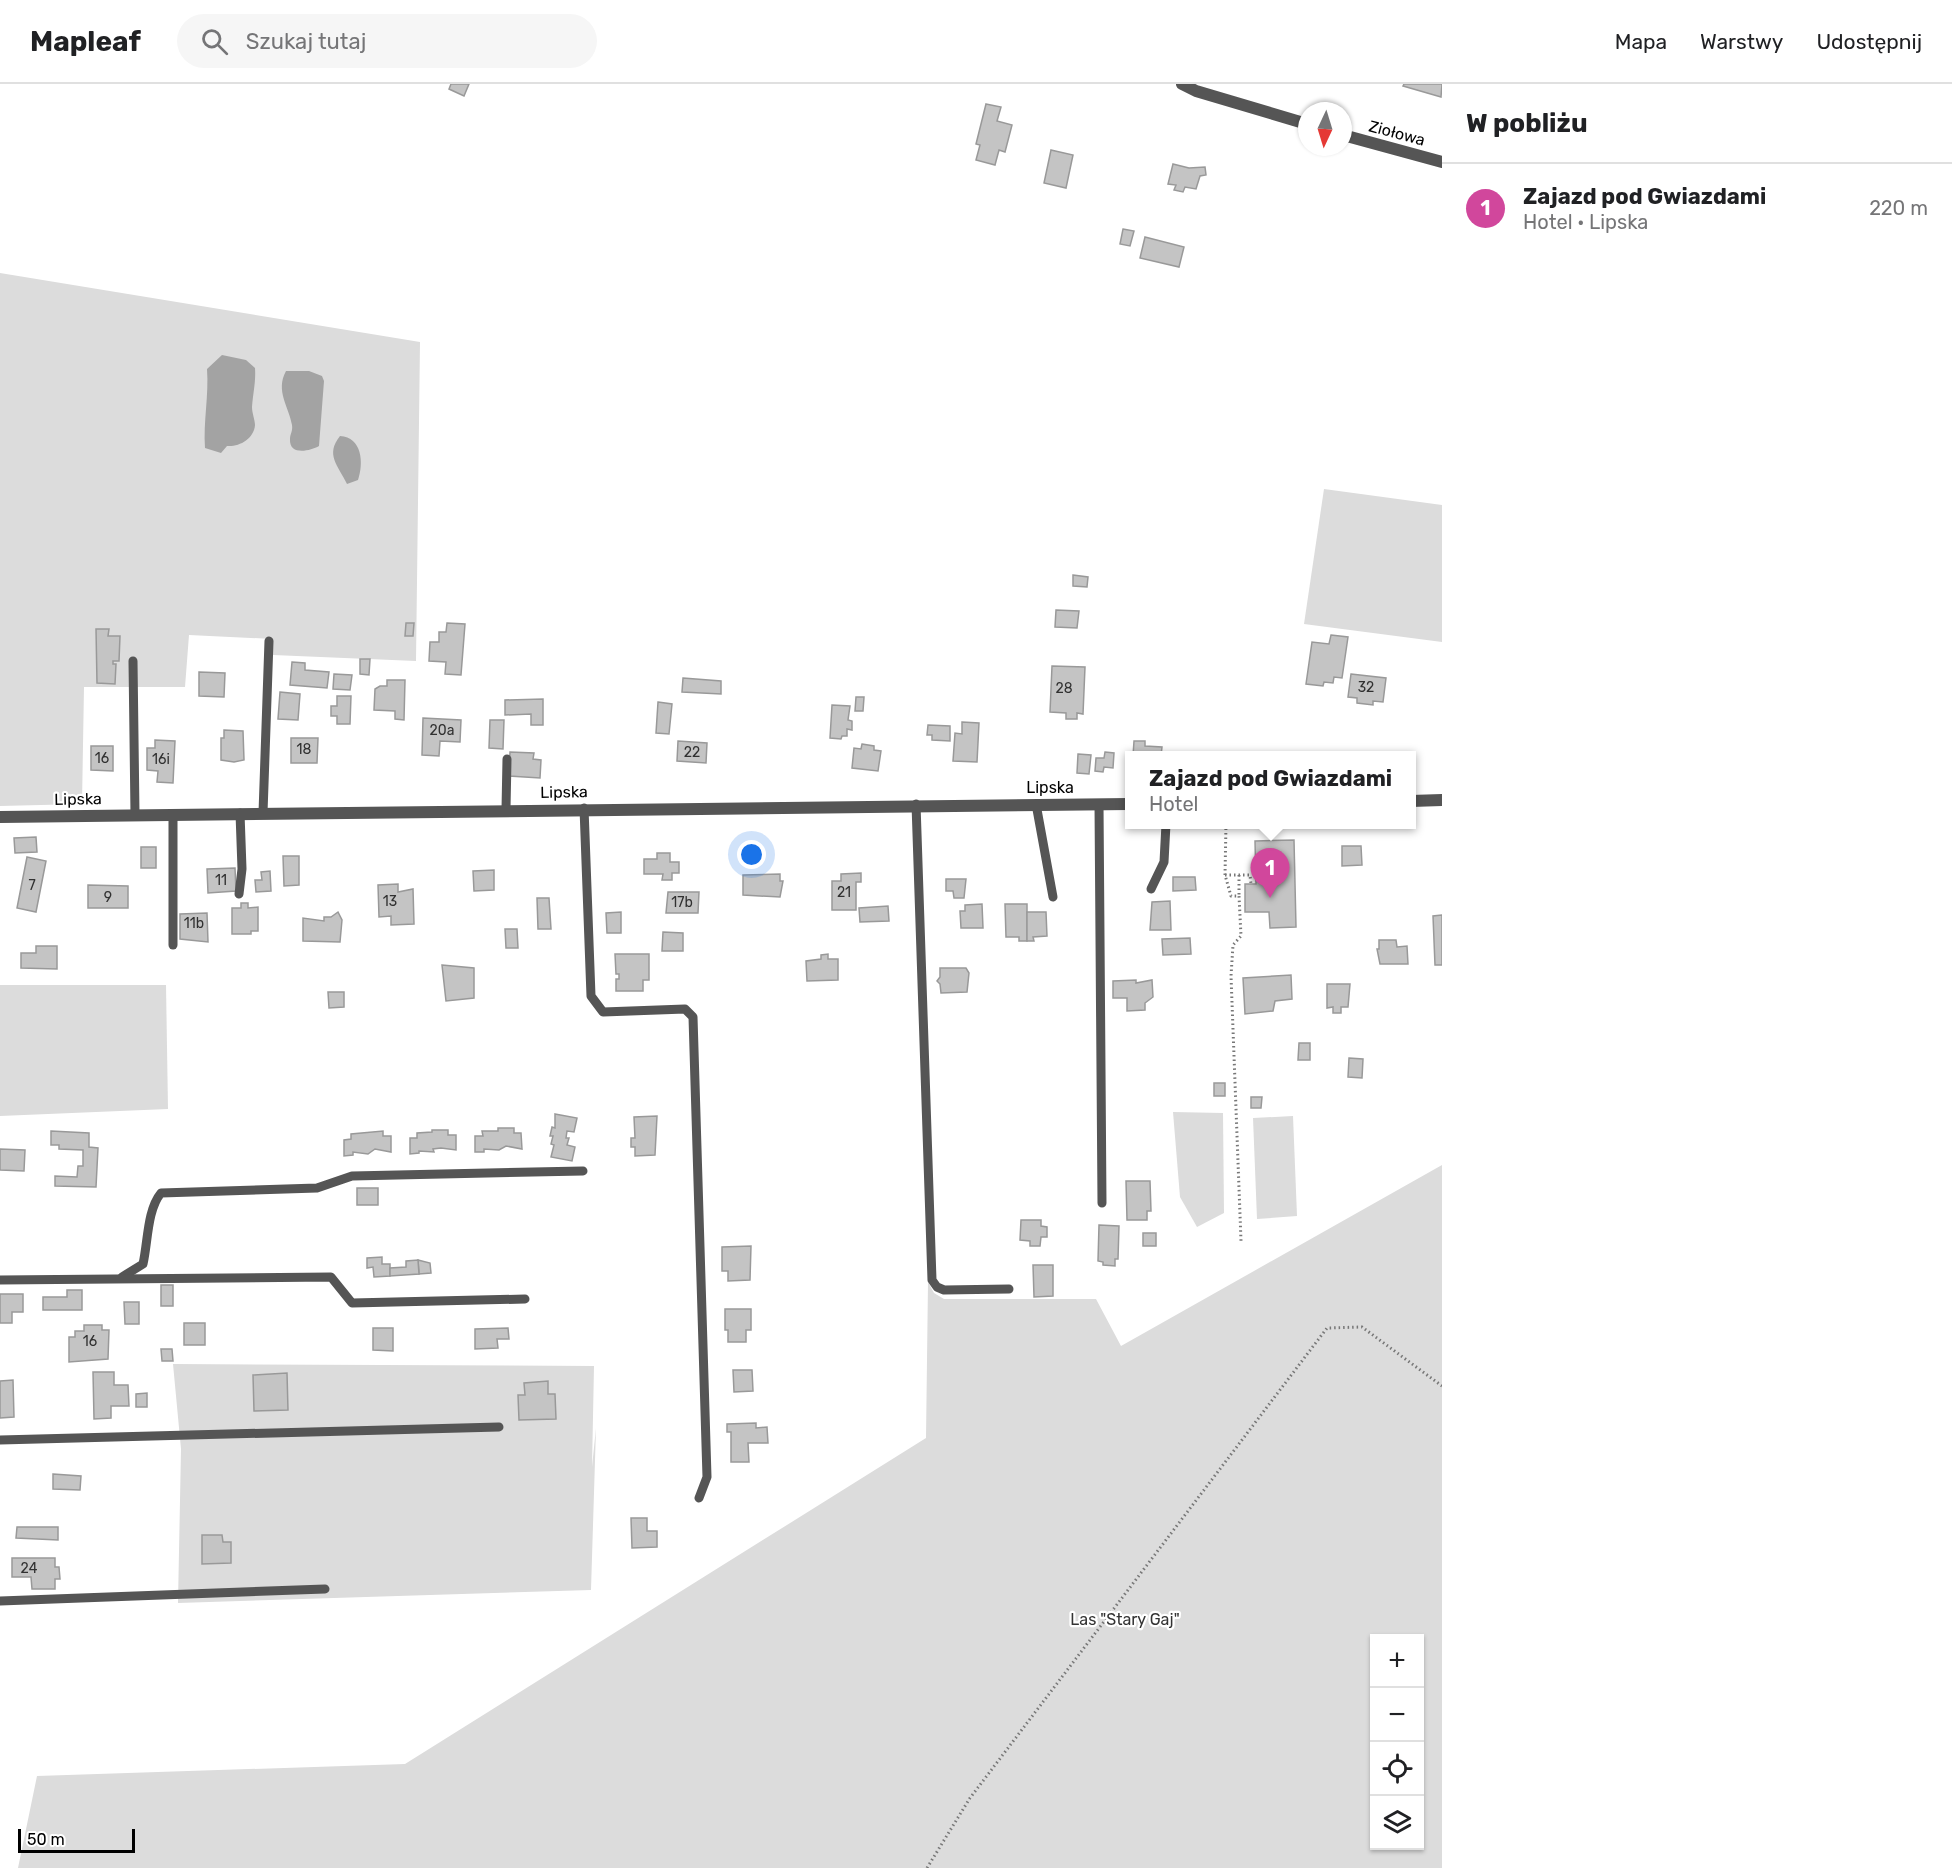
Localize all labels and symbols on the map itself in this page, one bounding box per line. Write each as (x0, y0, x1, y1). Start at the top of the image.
north arrow (1298, 102, 1352, 156)
street label: Ziołowa (1367, 116, 1427, 150)
house number: 32 (1358, 679, 1374, 696)
house number: 28 (1055, 680, 1073, 697)
house number: 20a (430, 722, 454, 739)
house number: 18 (297, 741, 312, 758)
house number: 22 (684, 744, 700, 761)
house number: 16 (95, 750, 109, 767)
house number: 16i (152, 751, 170, 768)
street label: Lipska (1026, 778, 1074, 797)
street label: Lipska (540, 782, 588, 802)
street label: Lipska (54, 789, 102, 809)
your location (737, 840, 766, 869)
pin: 1 (1250, 848, 1290, 898)
house number: 11 (215, 872, 227, 889)
house number: 7 (28, 877, 36, 894)
house number: 21 (837, 884, 851, 901)
house number: 9 (104, 889, 112, 906)
house number: 13 (383, 893, 397, 910)
house number: 17b (671, 894, 693, 911)
house number: 11b (184, 915, 204, 932)
house number: 16 (83, 1333, 97, 1350)
house number: 24 (21, 1560, 38, 1577)
park label: Las "Stary Gaj" (1070, 1610, 1180, 1629)
scale bar (18, 1826, 135, 1854)

